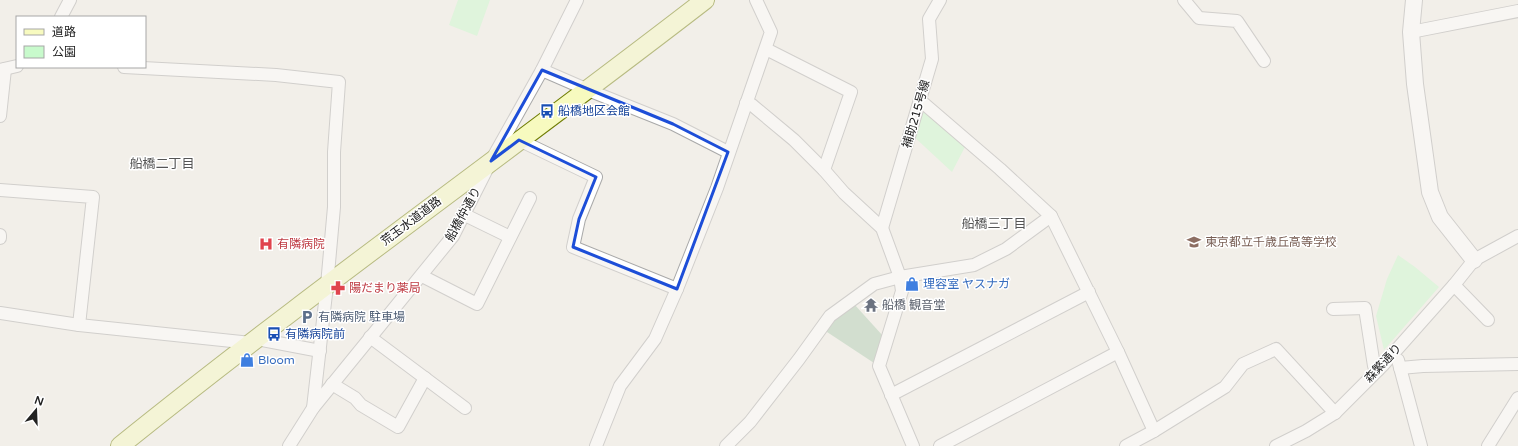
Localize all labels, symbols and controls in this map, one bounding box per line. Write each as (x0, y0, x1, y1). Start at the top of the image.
legend (16, 16, 146, 68)
text: 道路 (52, 25, 76, 39)
text: 公園 (52, 45, 76, 59)
street label: 補助215号線 (900, 78, 932, 150)
bus stop icon: 船橋地区会館 (539, 103, 555, 119)
place label: 船橋地区会館 (558, 104, 630, 118)
district label: 船橋二丁目 (129, 156, 195, 172)
street label: 船橋仲通り (442, 184, 484, 244)
street label: 荒玉水道道路 (378, 194, 444, 248)
district label: 船橋三丁目 (961, 216, 1027, 232)
school or university icon: 東京都立千歳丘高等学校 (1186, 234, 1202, 250)
place label: 東京都立千歳丘高等学校 (1205, 235, 1337, 249)
hospital icon: 有隣病院 (258, 236, 274, 252)
place label: 有隣病院 (277, 237, 325, 251)
shop icon: 理容室 ヤスナガ (904, 276, 920, 292)
place label: 理容室 ヤスナガ (923, 277, 1010, 291)
pharmacy icon: 陽だまり薬局 (330, 280, 346, 296)
place label: 陽だまり薬局 (349, 281, 421, 295)
temple icon: 船橋 観音堂 (863, 297, 879, 313)
place label: 船橋 観音堂 (882, 298, 945, 312)
parking icon: 有隣病院 駐車場 (299, 309, 315, 325)
place label: 有隣病院 駐車場 (318, 310, 405, 324)
bus stop icon: 有隣病院前 (266, 326, 282, 342)
place label: 有隣病院前 (285, 327, 345, 341)
street label: 森繁通り (1362, 341, 1404, 385)
shop icon: Bloom (239, 352, 255, 368)
place label: Bloom (258, 353, 295, 367)
north arrow (16, 390, 56, 430)
text: N (33, 393, 45, 409)

